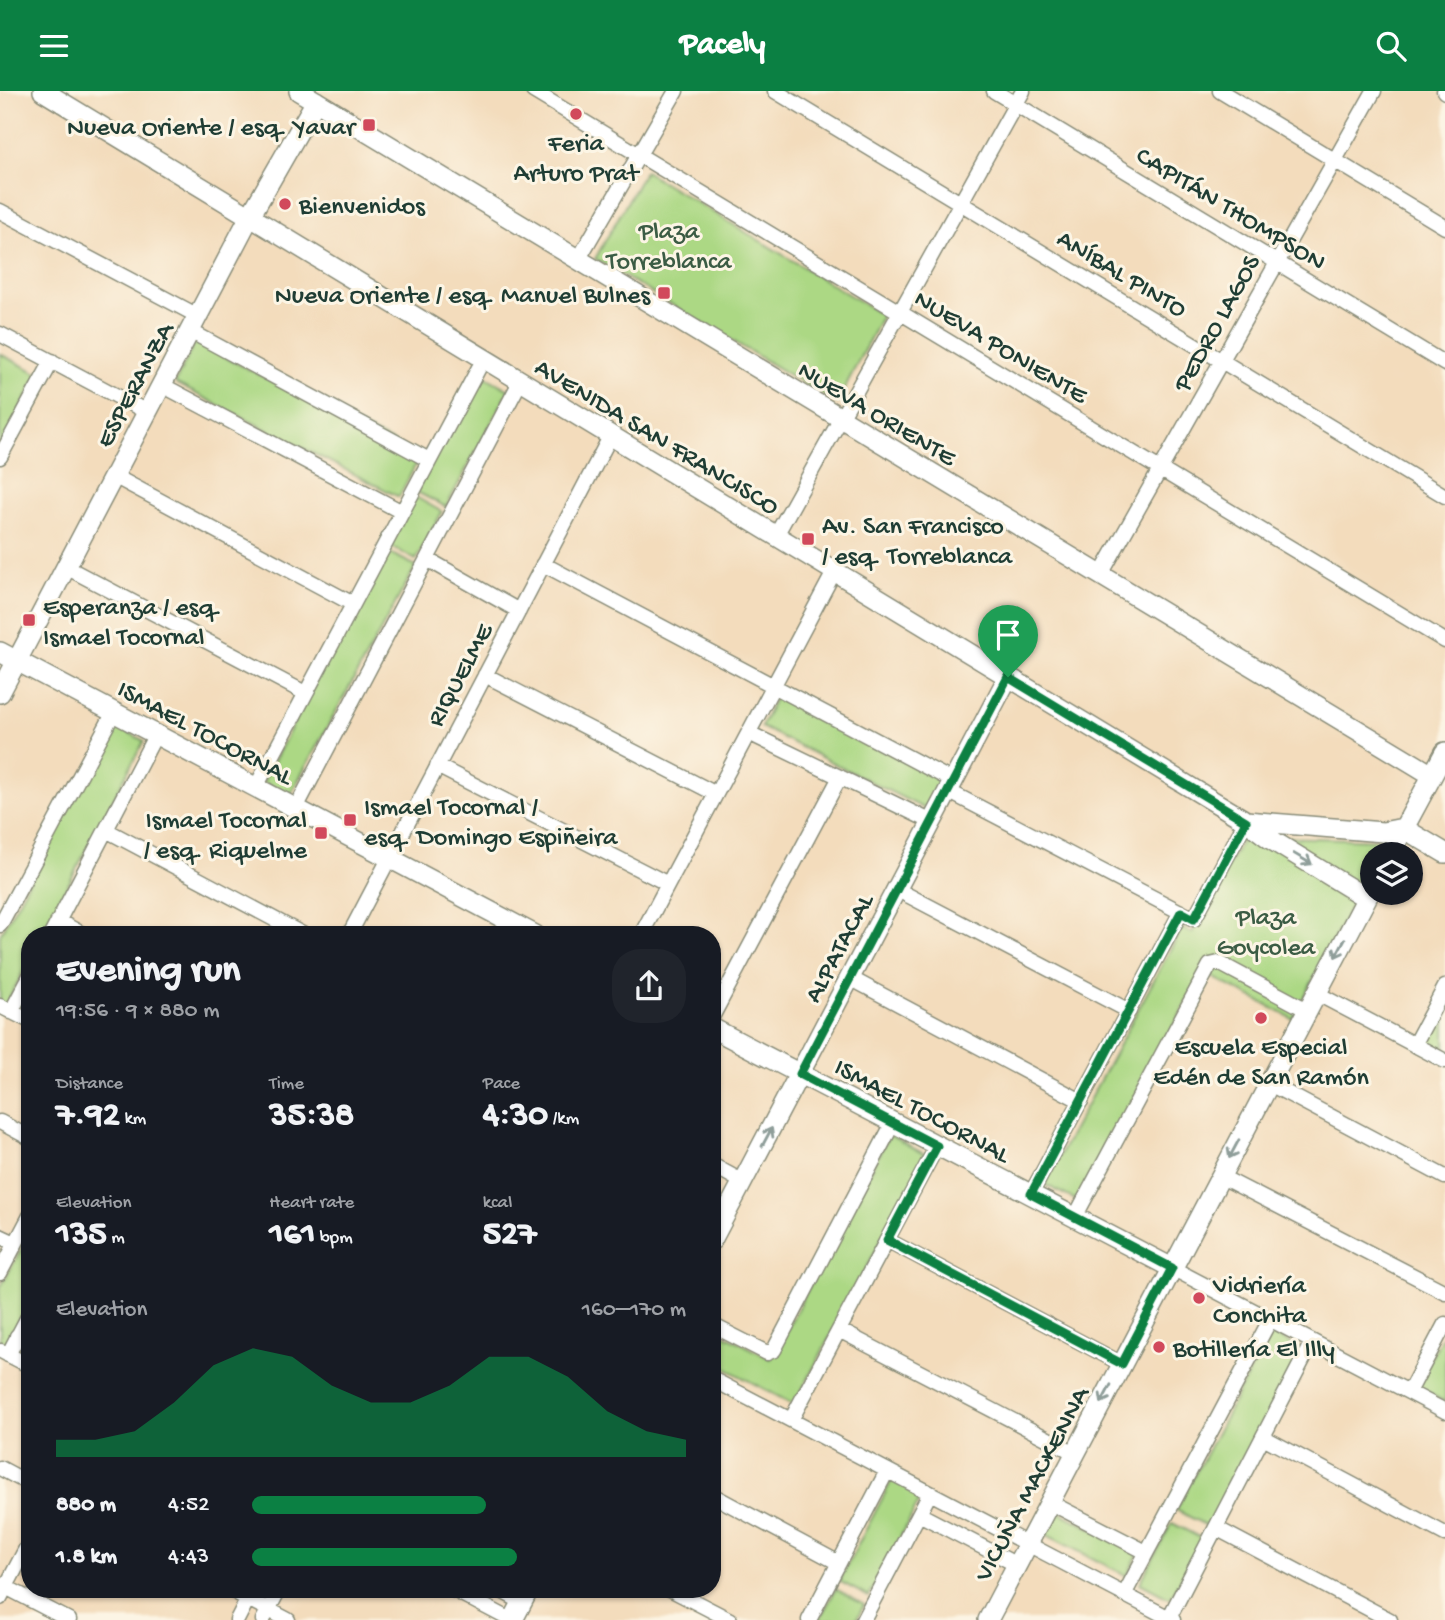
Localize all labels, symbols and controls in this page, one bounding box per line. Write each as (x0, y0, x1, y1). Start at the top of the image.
icon: menu (35, 27, 73, 65)
text: Pacely (680, 27, 765, 65)
icon: search (1372, 27, 1410, 65)
marker: Feria Arturo Prat (568, 106, 584, 122)
place label: Nueva Oriente / esq. Yavar (67, 114, 358, 145)
marker: Nueva Oriente / esq. Yavar (361, 117, 377, 133)
place label: Feria Arturo Prat (514, 130, 641, 191)
street label: CAPITÁN THOMPSON (1129, 142, 1330, 280)
place label: Bienvenidos (298, 193, 426, 224)
marker: Bienvenidos (277, 196, 293, 212)
park label: Plaza Torreblanca (605, 218, 733, 279)
street label: ANÍBAL PINTO (1050, 225, 1192, 327)
street label: PEDRO LAGOS (1168, 249, 1270, 399)
place label: Nueva Oriente / esq. Manuel Bulnes (275, 282, 651, 313)
marker: Nueva Oriente / esq. Manuel Bulnes (656, 285, 672, 301)
street label: NUEVA PONIENTE (907, 285, 1093, 413)
street label: ESPERANZA (91, 317, 184, 454)
street label: AVENIDA SAN FRANCISCO (528, 354, 784, 524)
street label: NUEVA ORIENTE (791, 356, 961, 476)
place label: Av. San Francisco / esq. Torreblanca (822, 513, 1014, 574)
marker: Av. San Francisco / esq. Torreblanca (800, 531, 816, 547)
place label: Esperanza / esq. Ismael Tocornal (43, 594, 222, 655)
pin (978, 605, 1038, 677)
marker: Esperanza / esq. Ismael Tocornal (21, 612, 37, 628)
icon: arrive (989, 616, 1027, 654)
street label: RIQUELME (422, 619, 502, 733)
street label: ISMAEL TOCORNAL (111, 676, 298, 795)
place label: Ismael Tocornal / esq. Domingo Espiñeira (364, 794, 619, 855)
place label: Ismael Tocornal / esq. Riquelme (144, 807, 308, 868)
marker: Ismael Tocornal / esq. Domingo Espiñeira (342, 812, 358, 828)
marker: Ismael Tocornal / esq. Riquelme (313, 825, 329, 841)
map controls (1360, 842, 1423, 905)
button: layers (1360, 842, 1423, 905)
one-way arrow (1292, 853, 1312, 867)
street label: ALPATACAL (799, 888, 883, 1009)
park label: Plaza Goycolea (1217, 904, 1317, 965)
one-way arrow (1333, 937, 1347, 957)
button: share (612, 949, 686, 1023)
text: Evening run (56, 950, 240, 994)
text: 19:56 · 9 × 880 m (56, 998, 219, 1025)
marker: Escuela Especial Edén de San Ramón (1253, 1010, 1269, 1026)
place label: Escuela Especial Edén de San Ramón (1153, 1034, 1369, 1095)
street label: ISMAEL TOCORNAL (828, 1054, 1015, 1173)
text: Distance (56, 1073, 123, 1096)
text: Time (269, 1073, 304, 1096)
text: Pace (483, 1073, 520, 1096)
text: 7.92 (56, 1096, 120, 1137)
text: 35:38 (269, 1096, 354, 1137)
text: 4:30 (483, 1096, 548, 1137)
text: km (120, 1108, 146, 1131)
text: /km (548, 1108, 579, 1131)
one-way arrow (761, 1127, 774, 1148)
one-way arrow (1227, 1138, 1240, 1159)
text: Elevation (56, 1192, 132, 1215)
text: Heart rate (269, 1192, 354, 1215)
text: kcal (483, 1192, 512, 1215)
text: 135 (56, 1215, 107, 1256)
text: 161 (269, 1215, 315, 1256)
text: 527 (483, 1215, 536, 1256)
text: m (107, 1227, 125, 1250)
text: bpm (315, 1227, 353, 1250)
place label: Vidriería Conchita (1212, 1272, 1308, 1333)
marker: Vidriería Conchita (1191, 1290, 1207, 1306)
text: Elevation (56, 1297, 147, 1324)
text: 160–170 m (582, 1297, 686, 1324)
place label: Botillería El Illy (1172, 1336, 1335, 1367)
marker: Botillería El Illy (1151, 1339, 1167, 1355)
street label: VICUÑA MACKENNA (969, 1381, 1099, 1588)
one-way arrow (1099, 1383, 1112, 1404)
text: 880 m (56, 1492, 116, 1519)
text: 4:52 (168, 1492, 209, 1519)
text: 1.8 km (56, 1544, 117, 1571)
text: 4:43 (168, 1544, 209, 1571)

